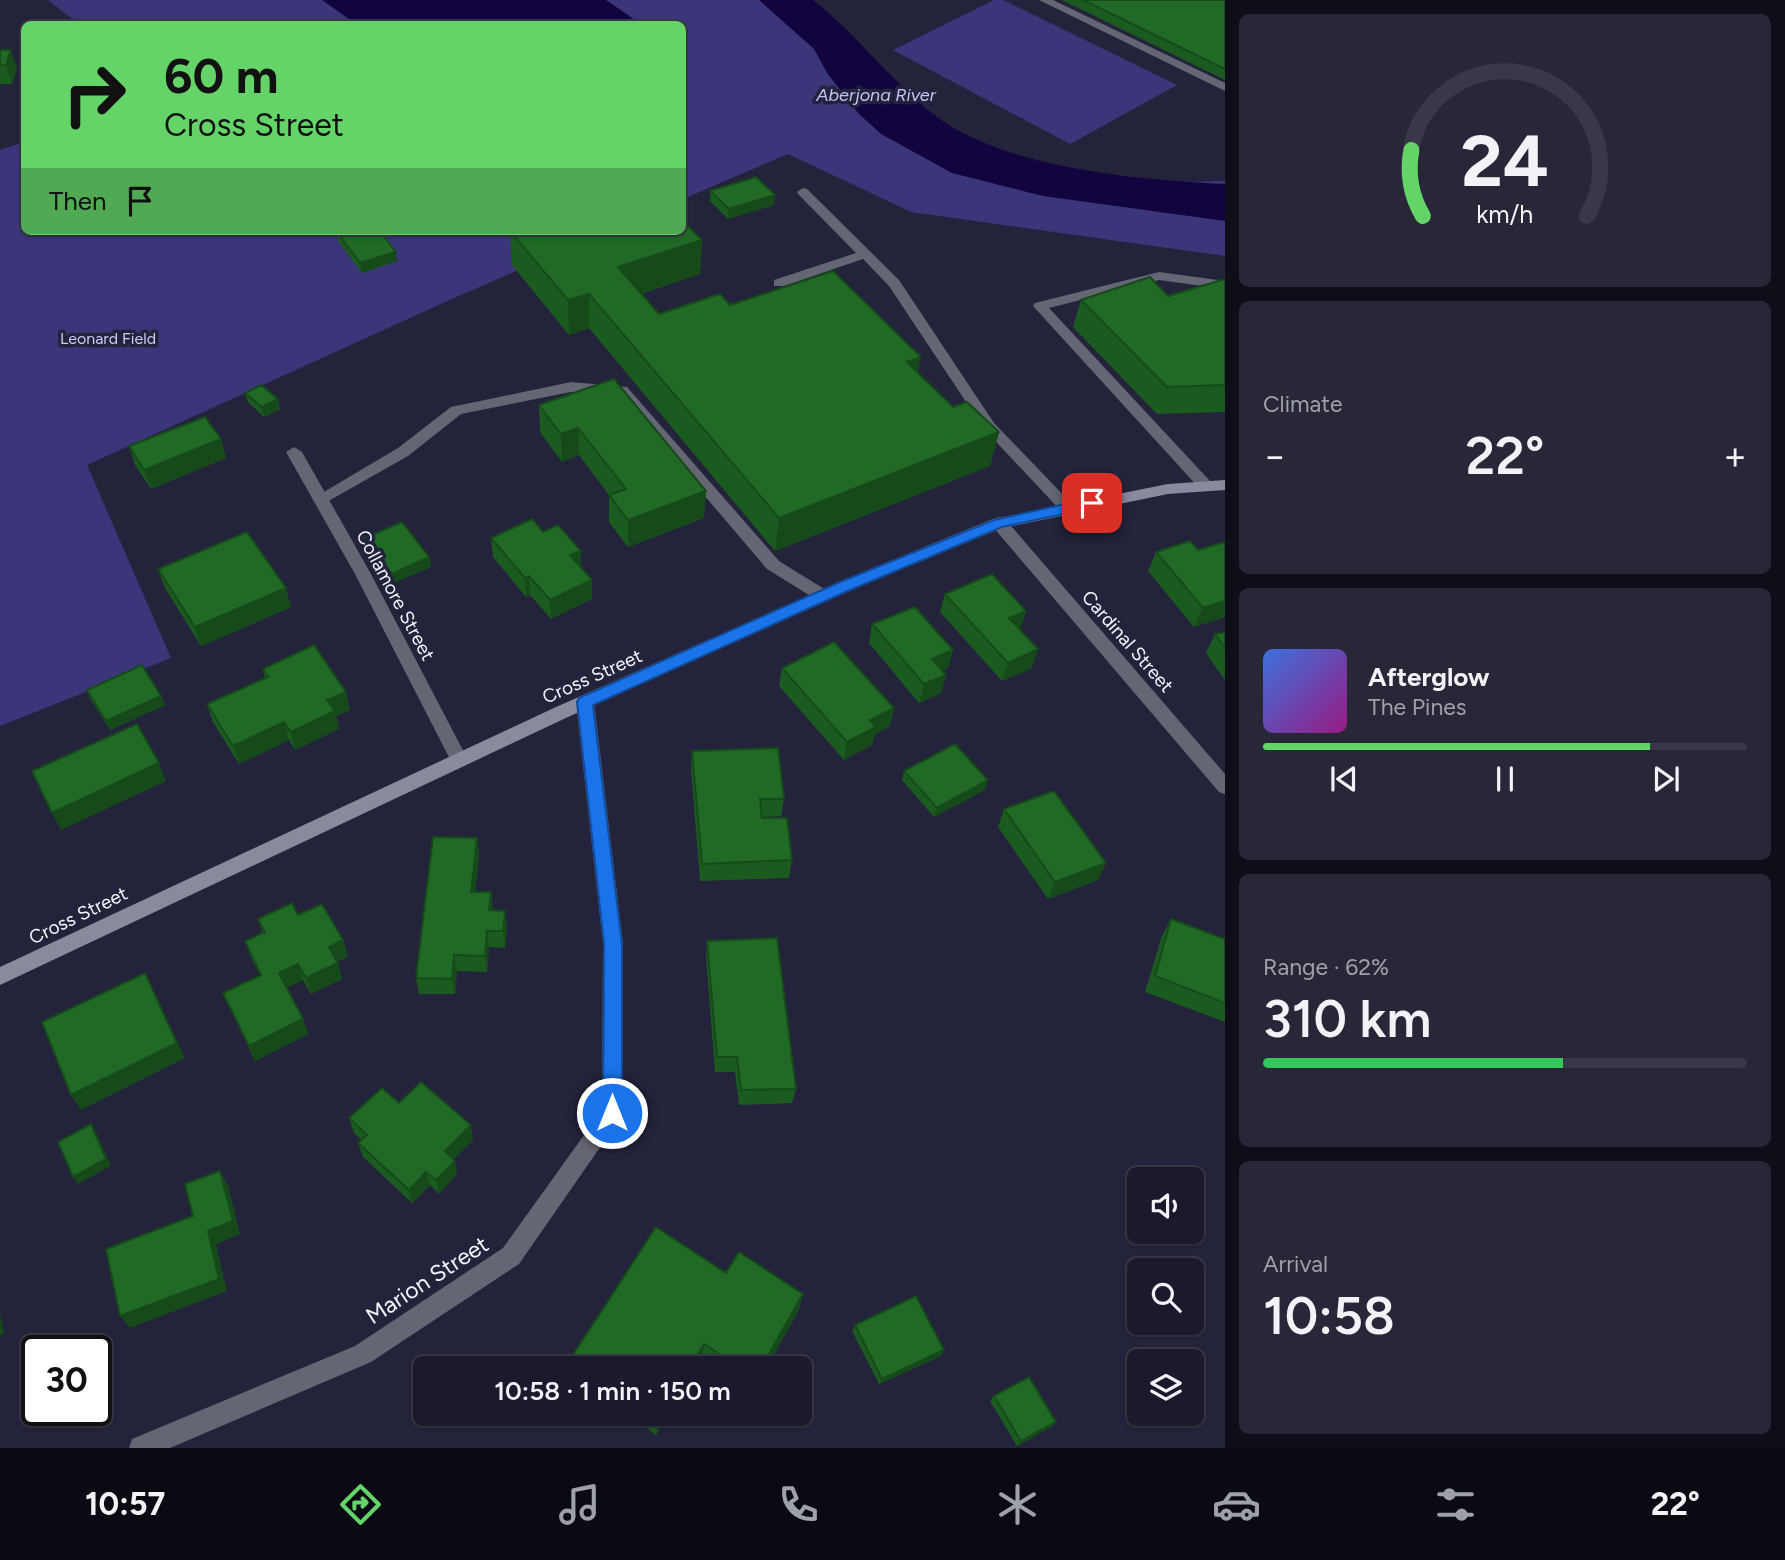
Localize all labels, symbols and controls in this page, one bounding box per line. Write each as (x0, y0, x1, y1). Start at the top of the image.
text: 60 m (164, 46, 279, 105)
icon: right (49, 49, 140, 140)
water label: Aberjona River (815, 84, 937, 106)
text: Cross Street (164, 106, 344, 144)
text: 24 (1461, 118, 1549, 205)
icon: arrive (121, 182, 159, 220)
text: Then (49, 185, 107, 217)
text: km/h (1476, 199, 1534, 229)
park label: Leonard Field (60, 329, 156, 348)
text: Climate (1263, 390, 1342, 418)
text: 22° (1466, 425, 1544, 487)
text: − (1263, 433, 1287, 479)
text: + (1723, 433, 1747, 479)
pin (1062, 473, 1122, 533)
icon: arrive (1073, 484, 1111, 522)
street label: Collamore Street (351, 526, 440, 664)
street label: Cardinal Street (1077, 586, 1178, 697)
street label: Cross Street (539, 644, 646, 709)
text: Afterglow (1368, 661, 1490, 693)
text: The Pines (1368, 693, 1467, 721)
icon: previous (1325, 760, 1363, 798)
icon: pause (1486, 760, 1524, 798)
icon: next (1647, 760, 1685, 798)
street label: Cross Street (25, 882, 131, 949)
text: Range · 62% (1263, 953, 1389, 981)
text: 310 km (1263, 988, 1431, 1050)
position arrow (575, 1076, 649, 1150)
map controls (1127, 1167, 1204, 1426)
button: sound (1127, 1167, 1204, 1244)
street label: Marion Street (360, 1230, 494, 1330)
text: Arrival (1263, 1250, 1328, 1278)
button: search (1127, 1258, 1204, 1335)
text: 10:58 (1263, 1285, 1395, 1347)
speed limit sign: 30 (21, 1335, 112, 1426)
button: layers (1127, 1349, 1204, 1426)
text: 10:58 · 1 min · 150 m (494, 1375, 731, 1407)
icon: directions (336, 1480, 385, 1529)
icon: music (555, 1480, 604, 1529)
icon: phone (774, 1480, 823, 1529)
icon: climate (993, 1480, 1042, 1529)
icon: car (1212, 1480, 1261, 1529)
icon: filters (1431, 1480, 1480, 1529)
text: 10:57 (85, 1485, 165, 1523)
text: 22° (1651, 1485, 1700, 1523)

